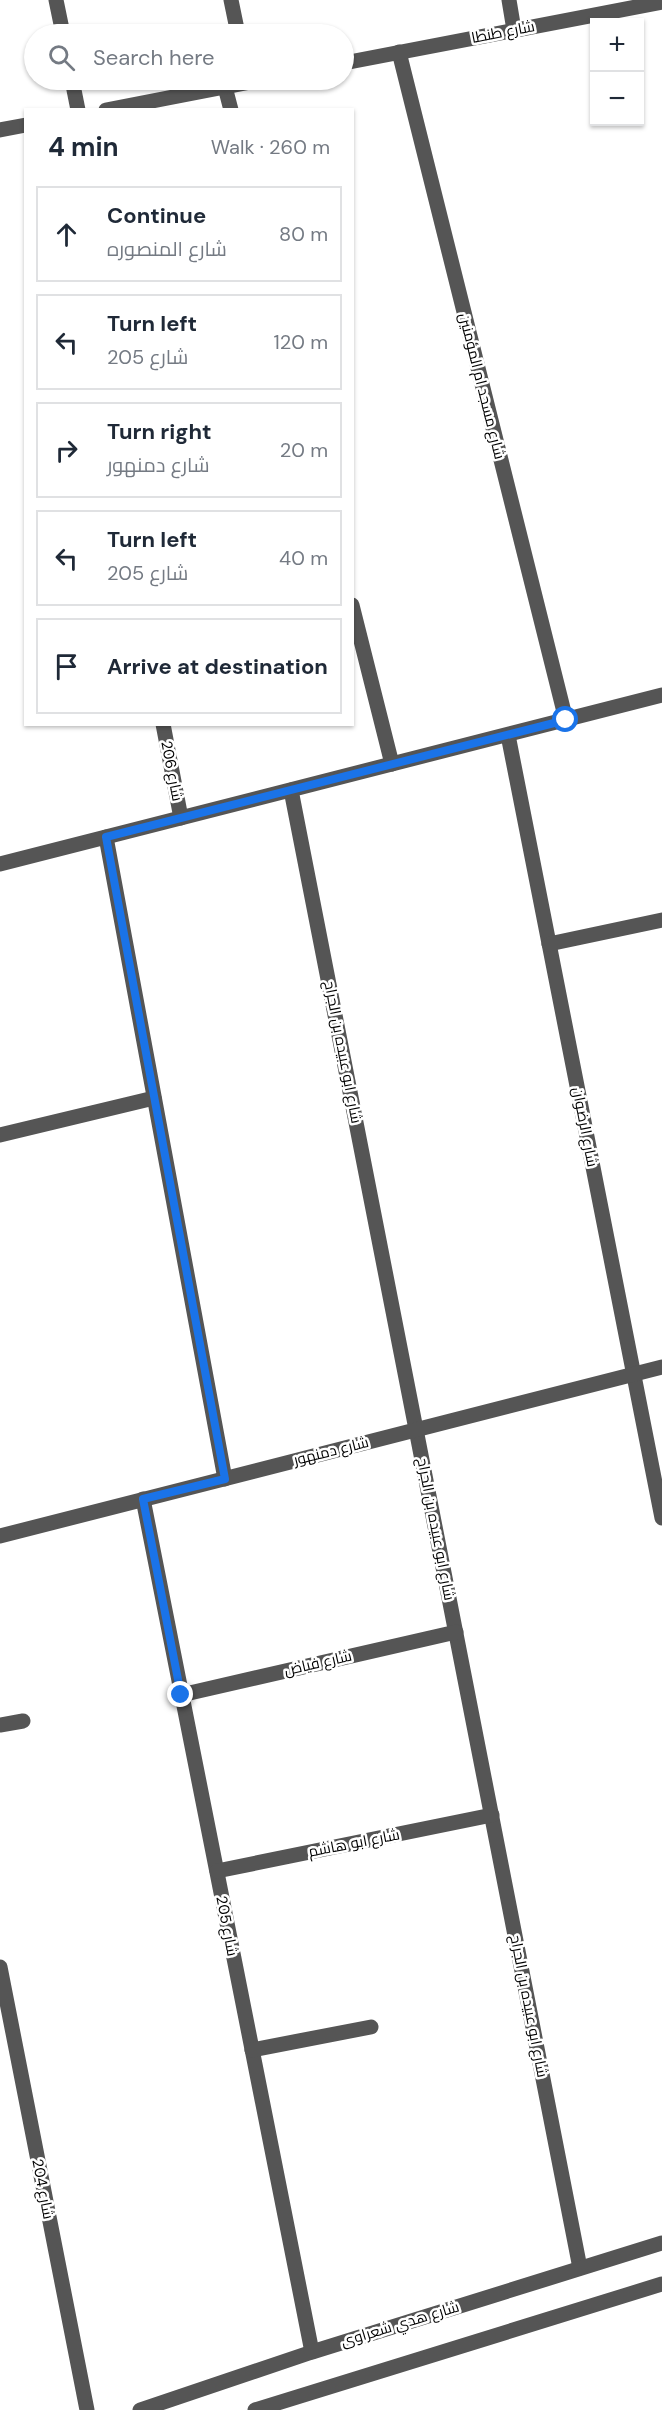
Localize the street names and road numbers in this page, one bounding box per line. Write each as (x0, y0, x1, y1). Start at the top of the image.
street label: شارع طنطا (470, 16, 537, 49)
street label: شارع مسجد ام المؤمنين (453, 311, 510, 461)
street label: شارع 206 (155, 739, 188, 803)
street label: شارع ابو عبيده بن الجراح (318, 979, 367, 1125)
street label: شارع الرضوان (567, 1085, 603, 1169)
street label: شارع دمنهور (290, 1432, 371, 1471)
street label: شارع ابو عبيده بن الجراح (411, 1456, 460, 1602)
street label: شارع فياض (282, 1646, 354, 1681)
street label: شارع ابو هاشم (307, 1824, 401, 1863)
street label: شارع 205 (210, 1894, 243, 1958)
street label: شارع ابو عبيده بن الجراح (504, 1933, 553, 2079)
street label: شارع 204 (26, 2157, 59, 2221)
street label: شارع هدي شعراوى (338, 2297, 462, 2353)

